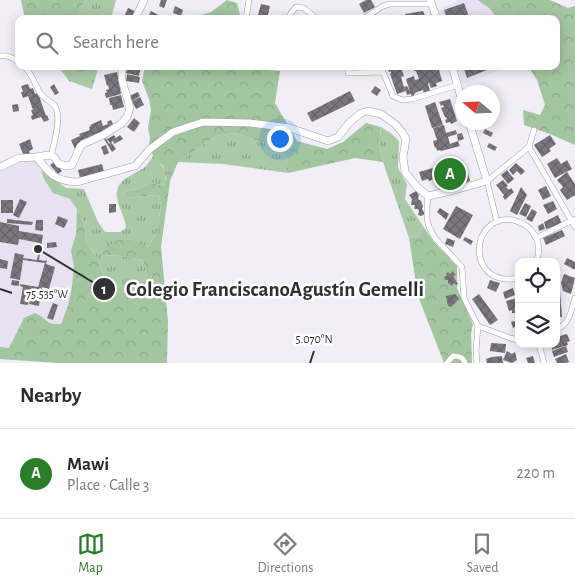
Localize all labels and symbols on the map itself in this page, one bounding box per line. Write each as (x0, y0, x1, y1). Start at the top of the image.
north arrow (455, 85, 500, 130)
your location (267, 126, 293, 152)
pin: A (434, 155, 466, 193)
callout: Colegio FranciscanoAgustín Gemelli (91, 271, 434, 307)
text: Colegio FranciscanoAgustín Gemelli (126, 279, 424, 300)
text: 1 (101, 282, 107, 297)
text: 75.535°W (26, 288, 68, 300)
text: 5.070°N (295, 333, 333, 345)

